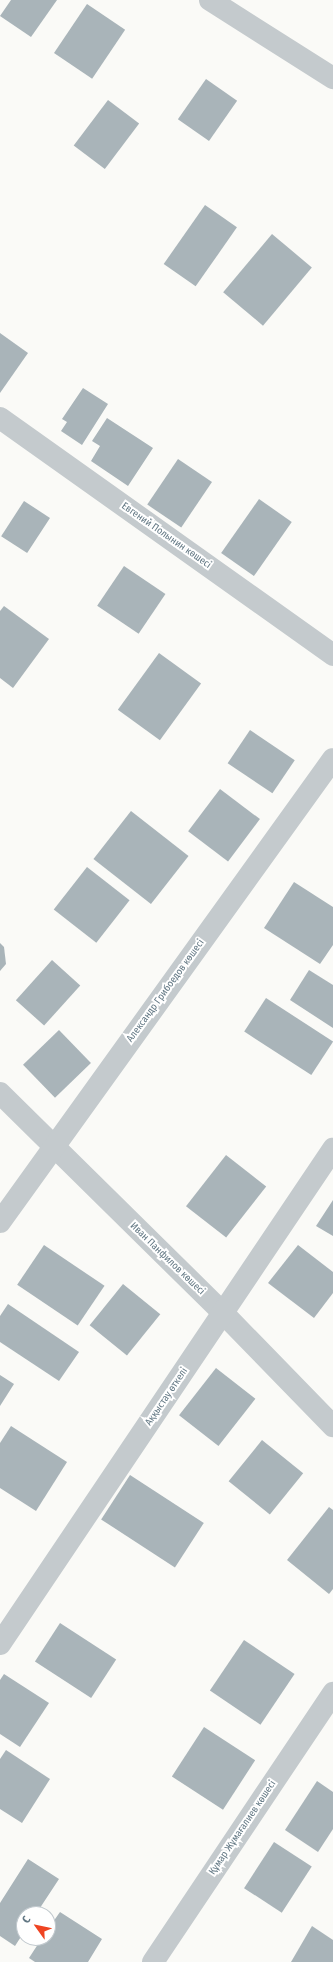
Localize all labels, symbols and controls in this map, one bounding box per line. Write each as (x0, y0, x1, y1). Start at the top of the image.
street label: Евгений Полынин көшесі (119, 500, 213, 572)
street label: Александр Грибоедов көшесі (125, 937, 207, 1045)
street label: Иван Панфилов көшесі (127, 1220, 207, 1298)
street label: Аққыстау өткелі (143, 1366, 191, 1428)
street label: Құмар Жұмағалиев көшесі (207, 1779, 279, 1877)
north arrow (16, 1906, 56, 1946)
text: С (19, 1914, 33, 1926)

